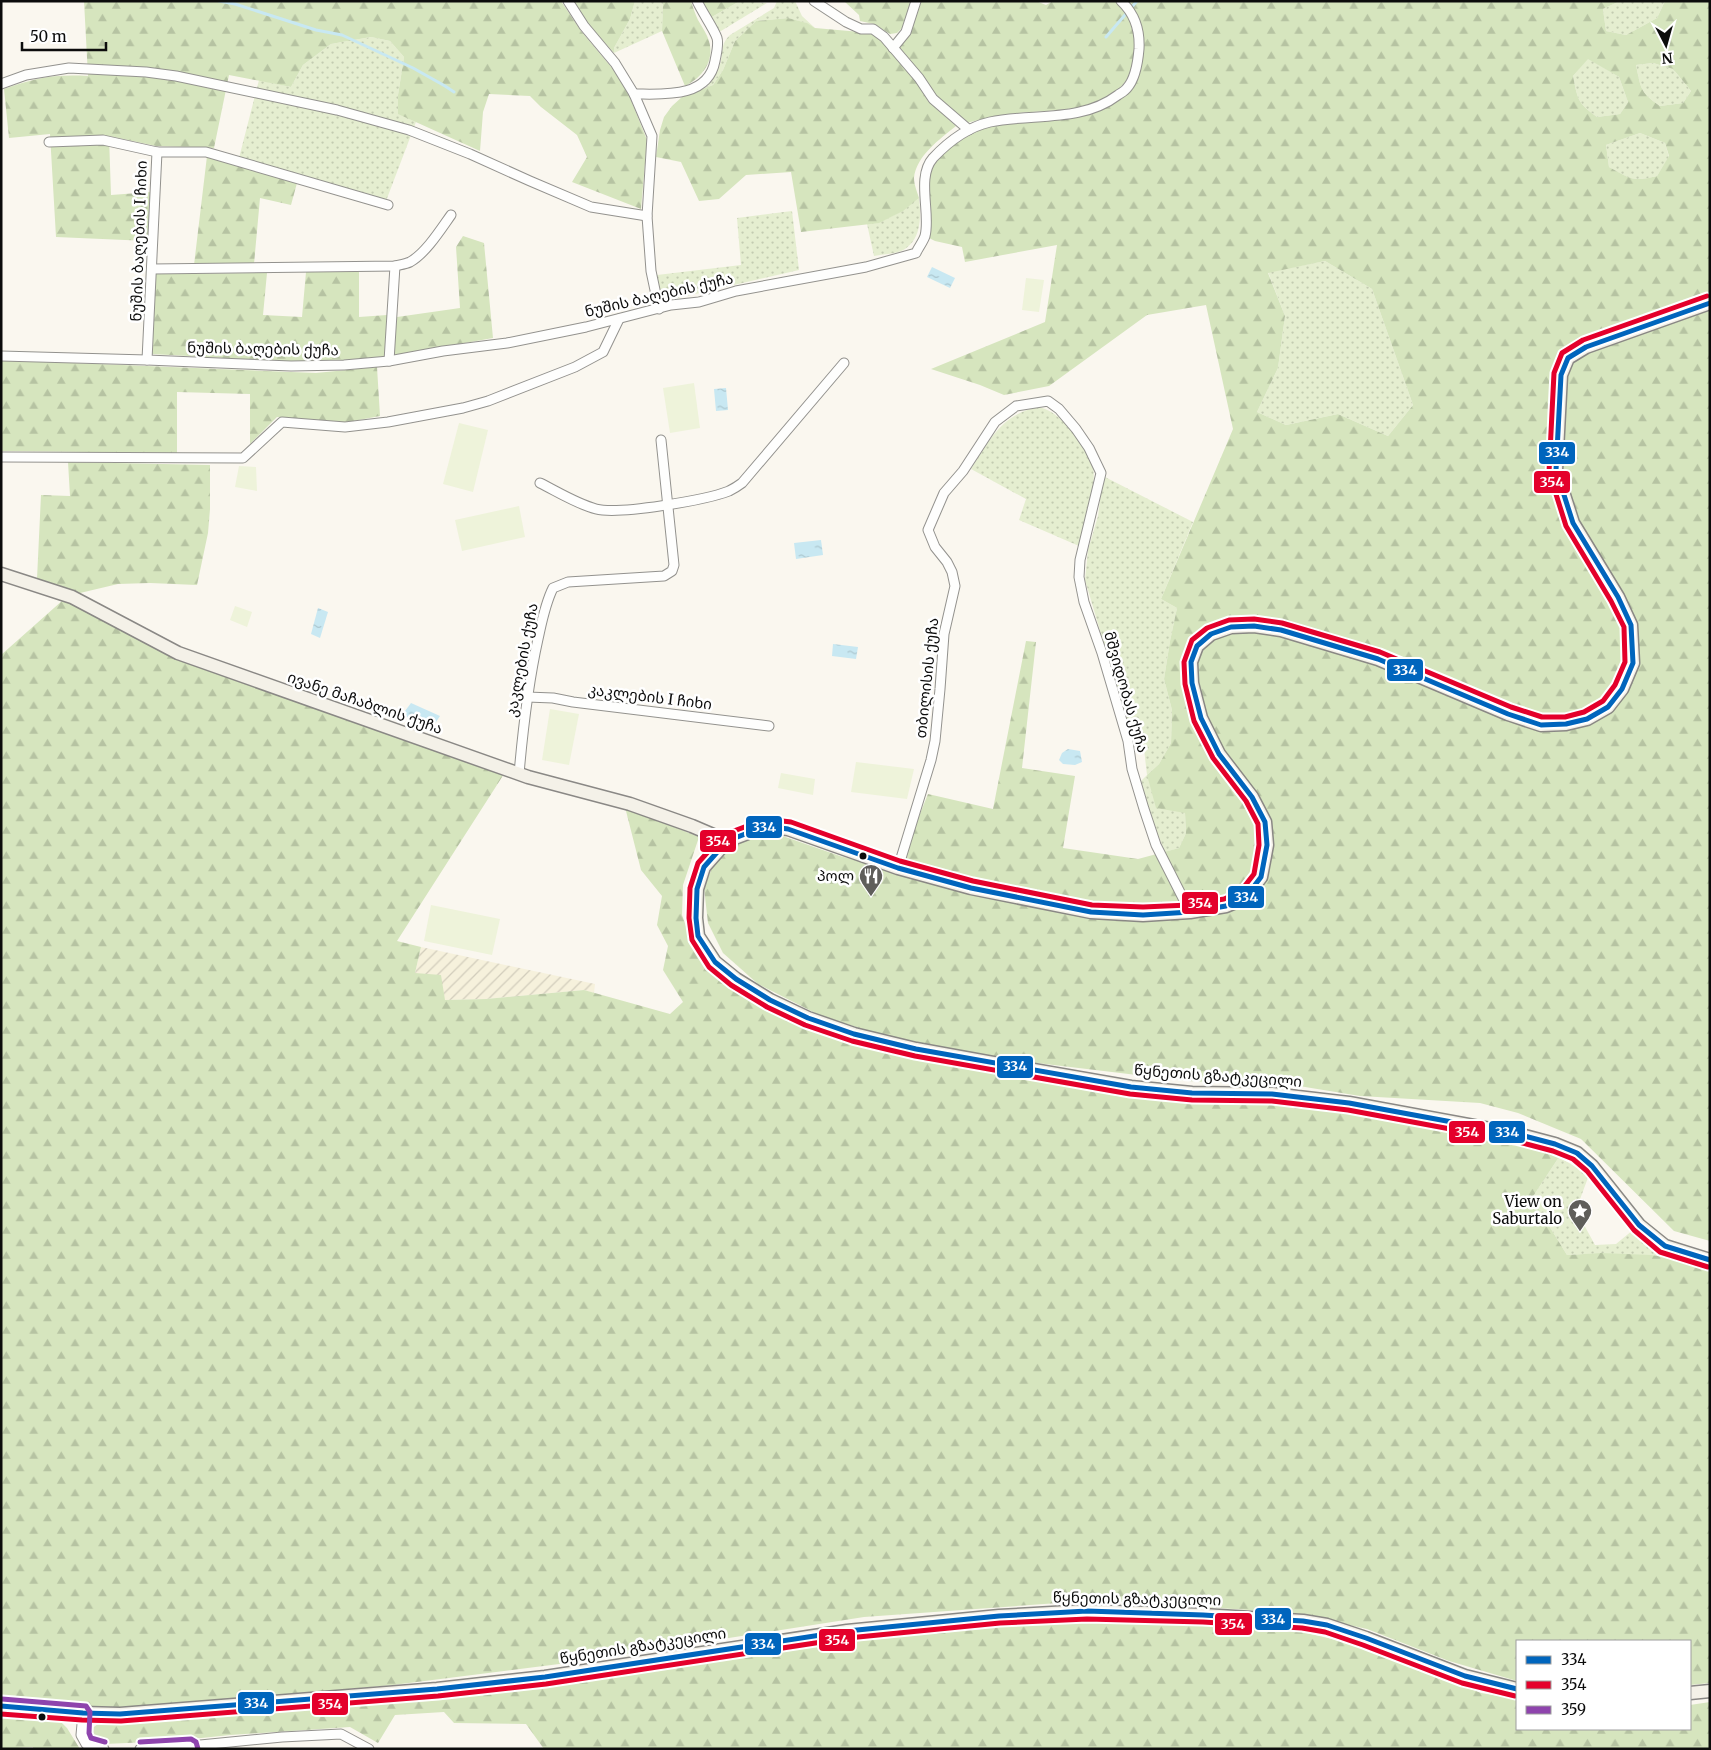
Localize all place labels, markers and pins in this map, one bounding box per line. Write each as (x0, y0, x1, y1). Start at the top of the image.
unlabelled marker (858, 851, 868, 861)
restaurant icon: პოლ (858, 863, 884, 897)
place label: პოლ (817, 866, 854, 885)
place label: View on Saburtalo (1492, 1192, 1562, 1228)
place icon: View on Saburtalo (1567, 1198, 1593, 1232)
unlabelled marker (37, 1712, 47, 1722)

